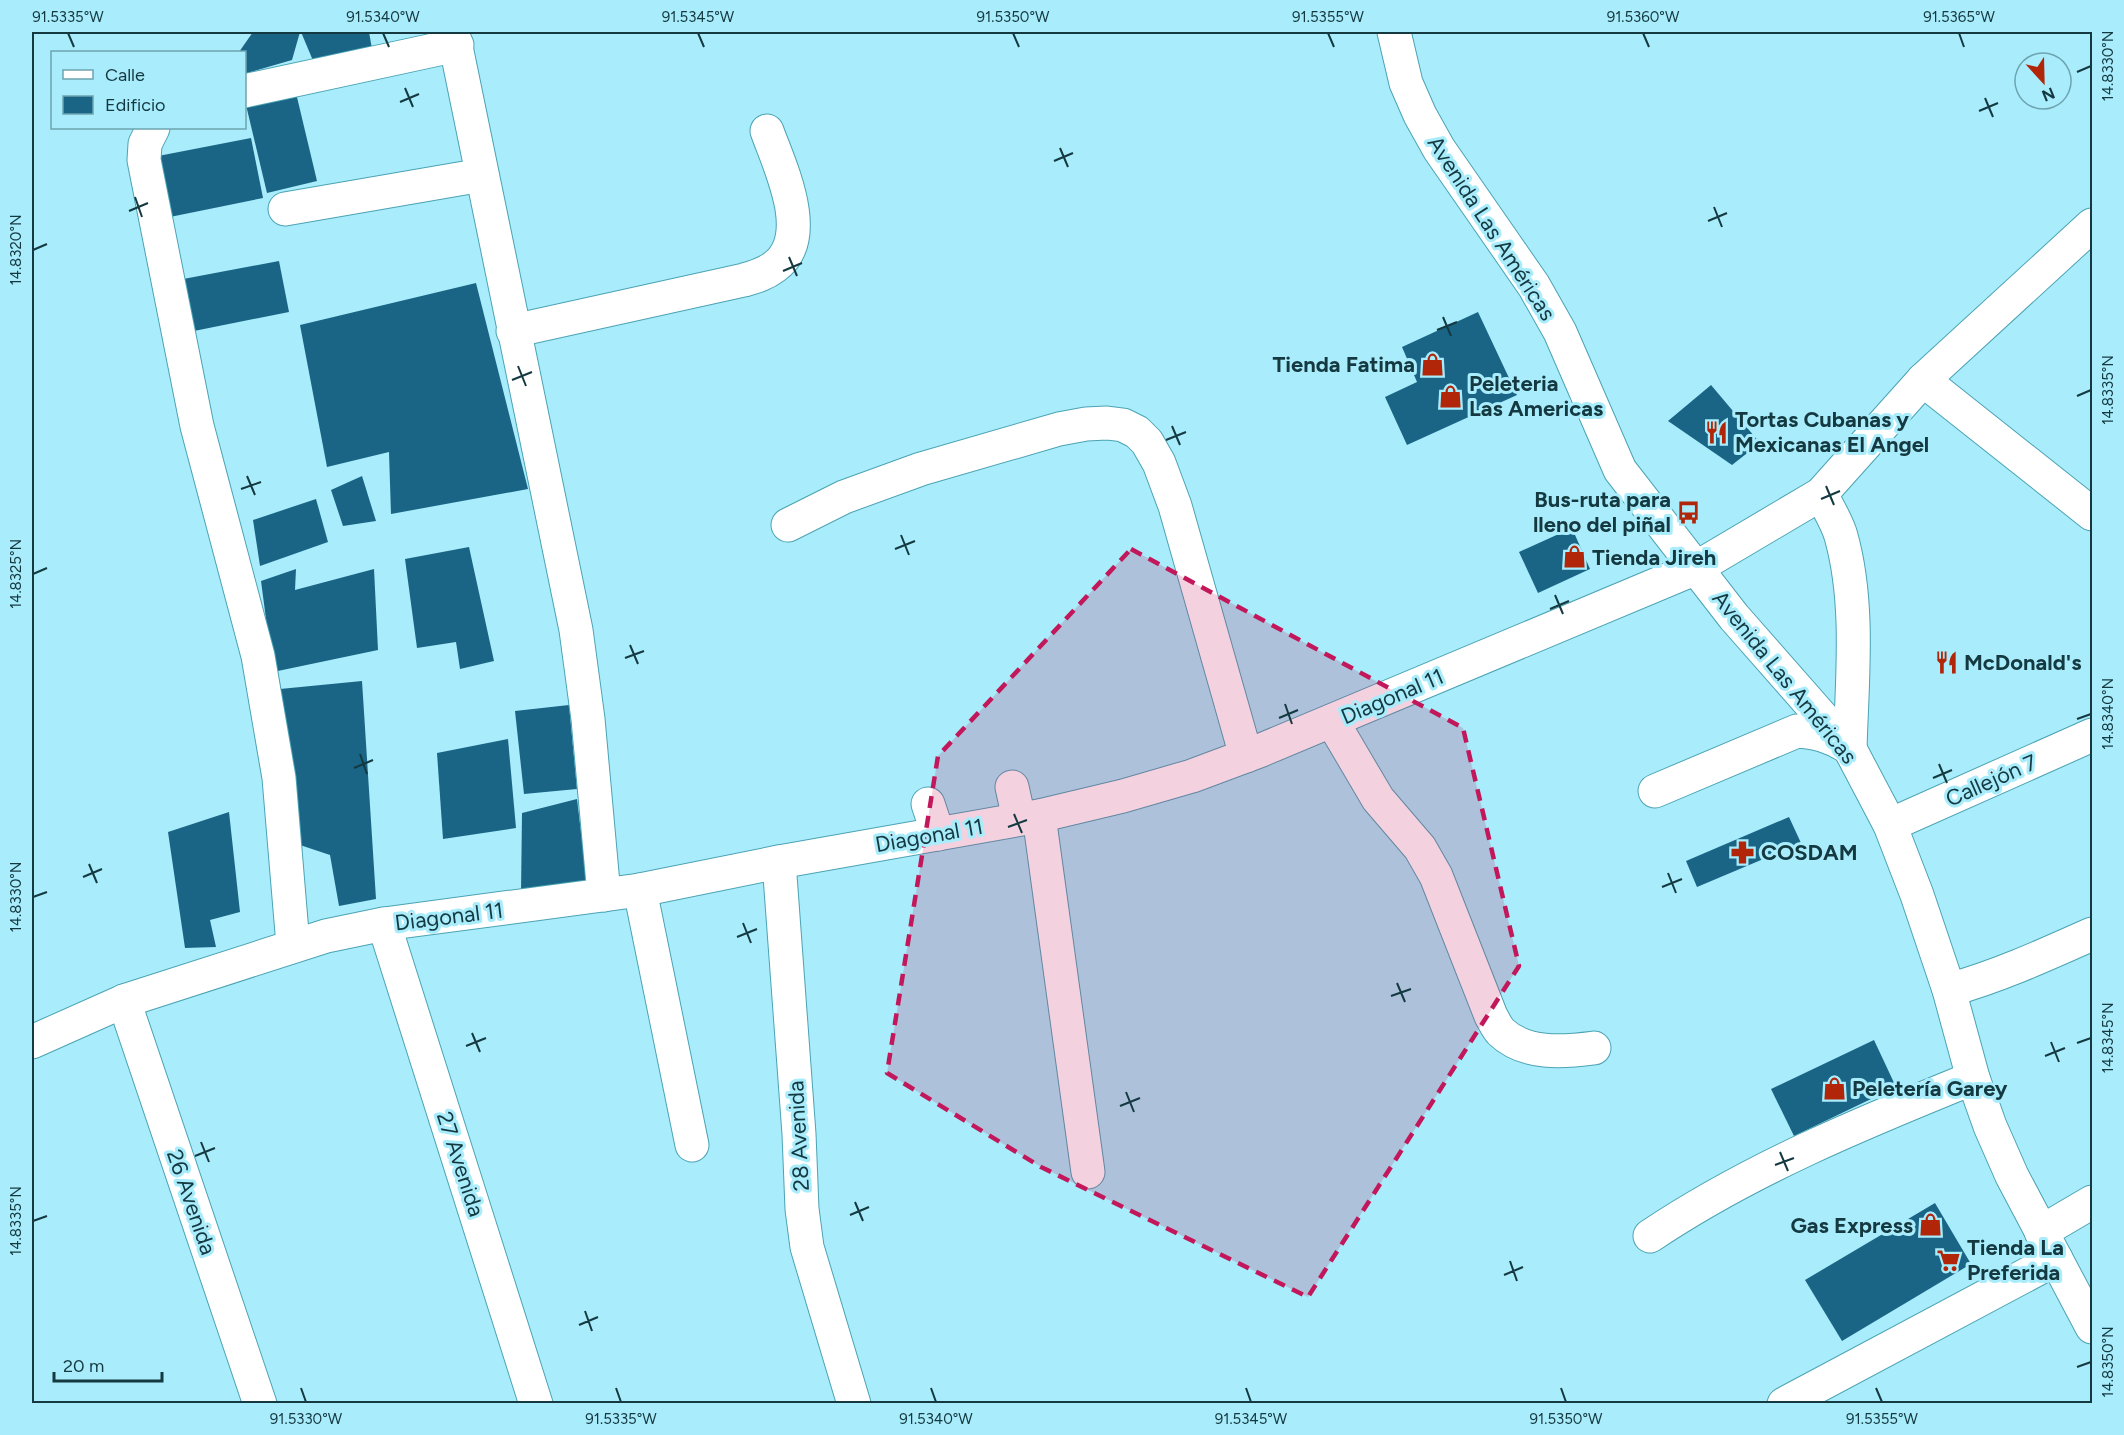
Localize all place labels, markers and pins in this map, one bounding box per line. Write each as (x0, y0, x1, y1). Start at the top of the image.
place label: Tienda Fatima (1272, 351, 1415, 378)
shop icon: Tienda Fatima (1420, 351, 1446, 377)
place label: Peleteria Las Americas (1469, 370, 1603, 422)
shop icon: Peleteria Las Americas (1438, 383, 1464, 409)
place label: Tortas Cubanas y Mexicanas El Angel (1735, 406, 1929, 458)
restaurant icon: Tortas Cubanas y Mexicanas El Angel (1704, 419, 1730, 445)
place label: Bus-ruta para lleno del piñal (1533, 486, 1671, 538)
bus stop icon: Bus-ruta para lleno del piñal (1676, 499, 1702, 525)
shop icon: Tienda Jireh (1561, 544, 1587, 570)
place label: Tienda Jireh (1592, 544, 1716, 571)
restaurant icon: McDonald's (1933, 649, 1959, 675)
place label: McDonald's (1964, 649, 2081, 676)
pharmacy icon: COSDAM (1730, 839, 1756, 865)
place label: COSDAM (1761, 839, 1858, 866)
shop icon: Peletería Garey (1821, 1075, 1847, 1101)
place label: Peletería Garey (1852, 1075, 2008, 1102)
place label: Gas Express (1790, 1212, 1913, 1239)
shop icon: Gas Express (1918, 1212, 1944, 1238)
place label: Tienda La Preferida (1967, 1234, 2064, 1286)
supermarket icon: Tienda La Preferida (1936, 1247, 1962, 1273)

